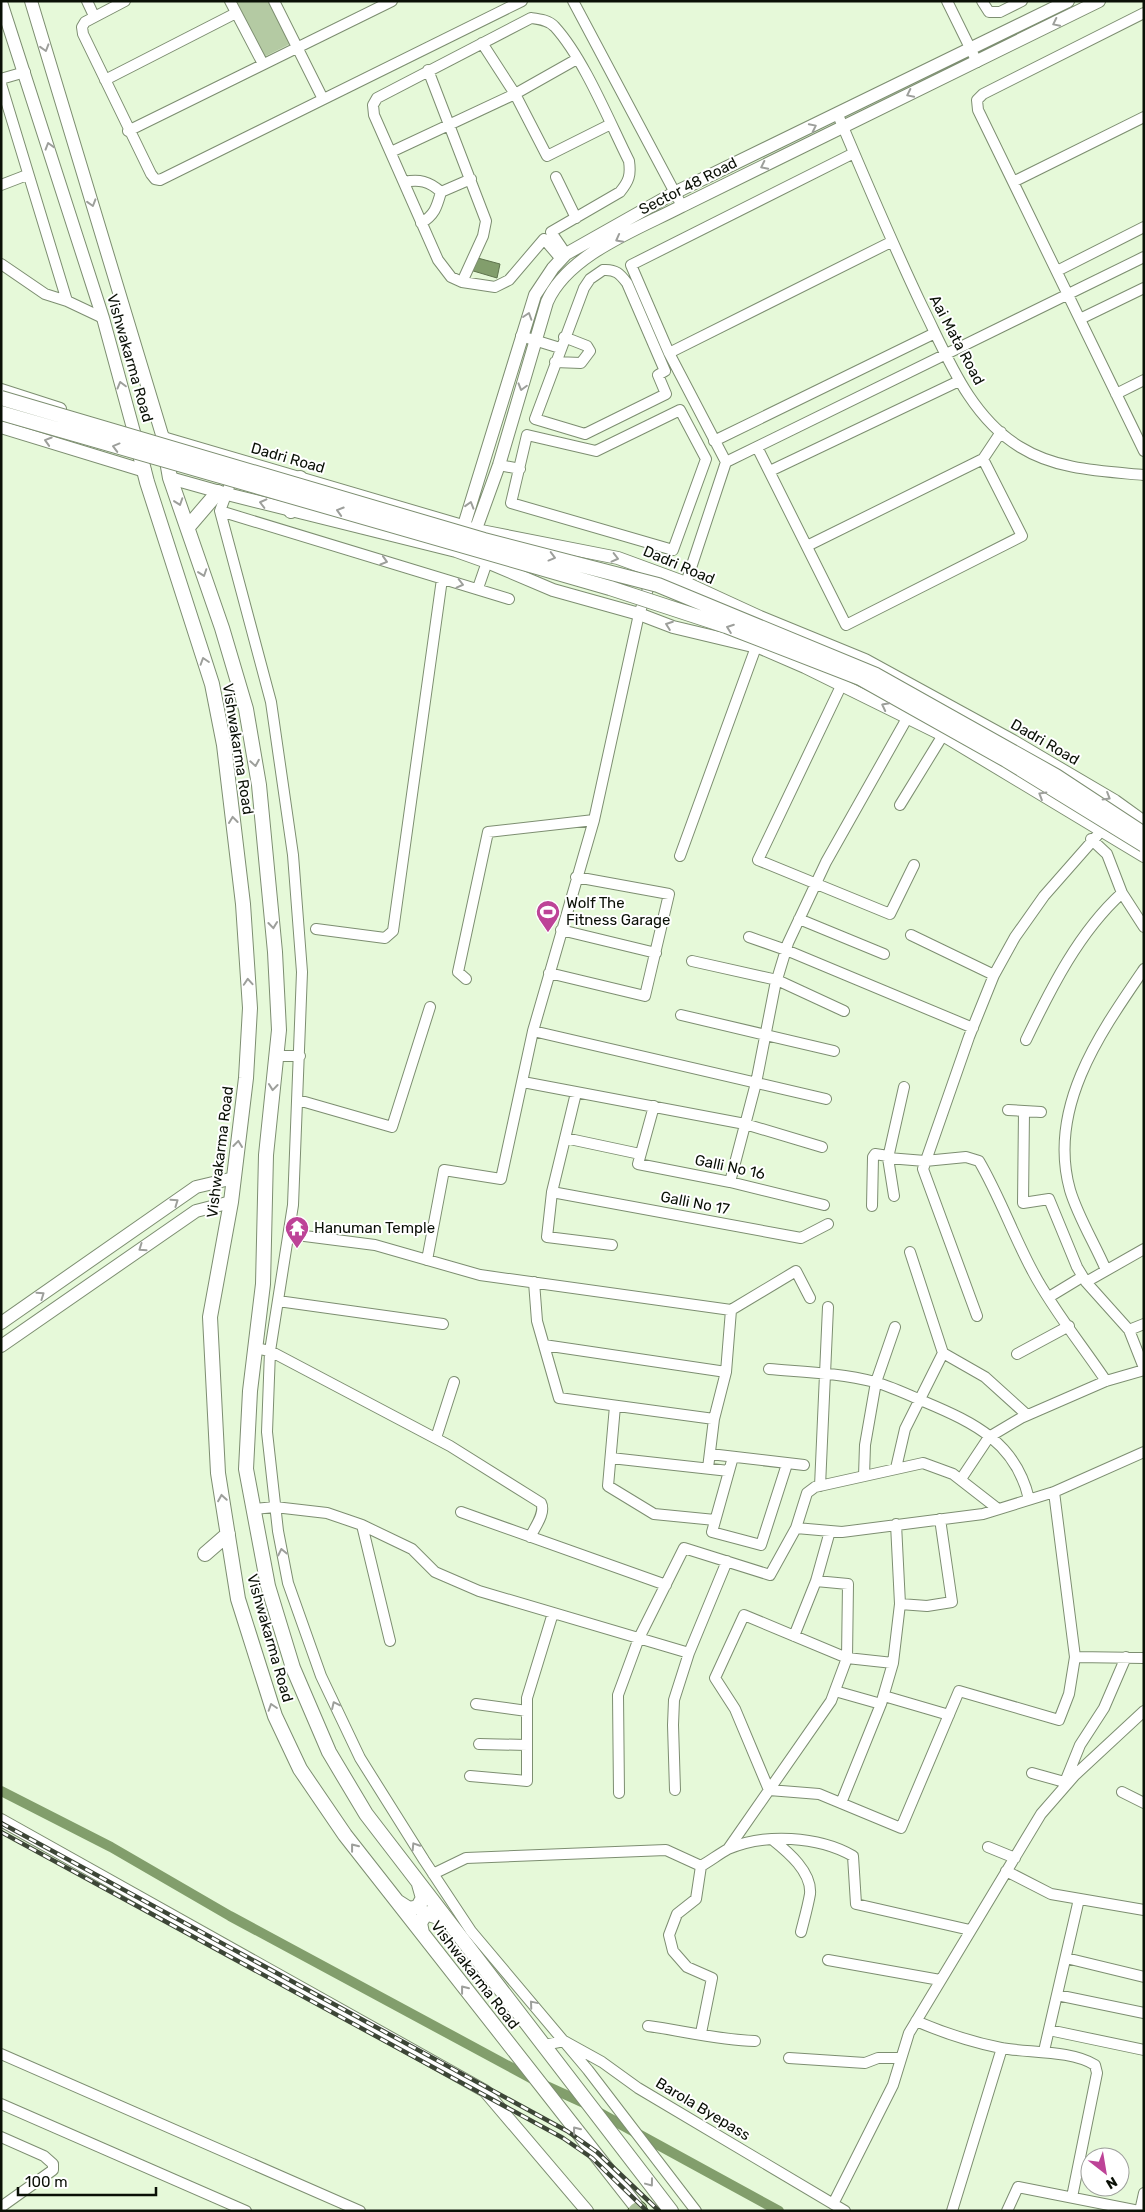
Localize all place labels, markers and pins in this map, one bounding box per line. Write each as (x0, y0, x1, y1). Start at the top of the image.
place label: Wolf The Fitness Garage (566, 894, 670, 929)
sports icon: Wolf The Fitness Garage (535, 899, 561, 933)
temple icon: Hanuman Temple (284, 1215, 310, 1249)
place label: Hanuman Temple (314, 1219, 435, 1237)

